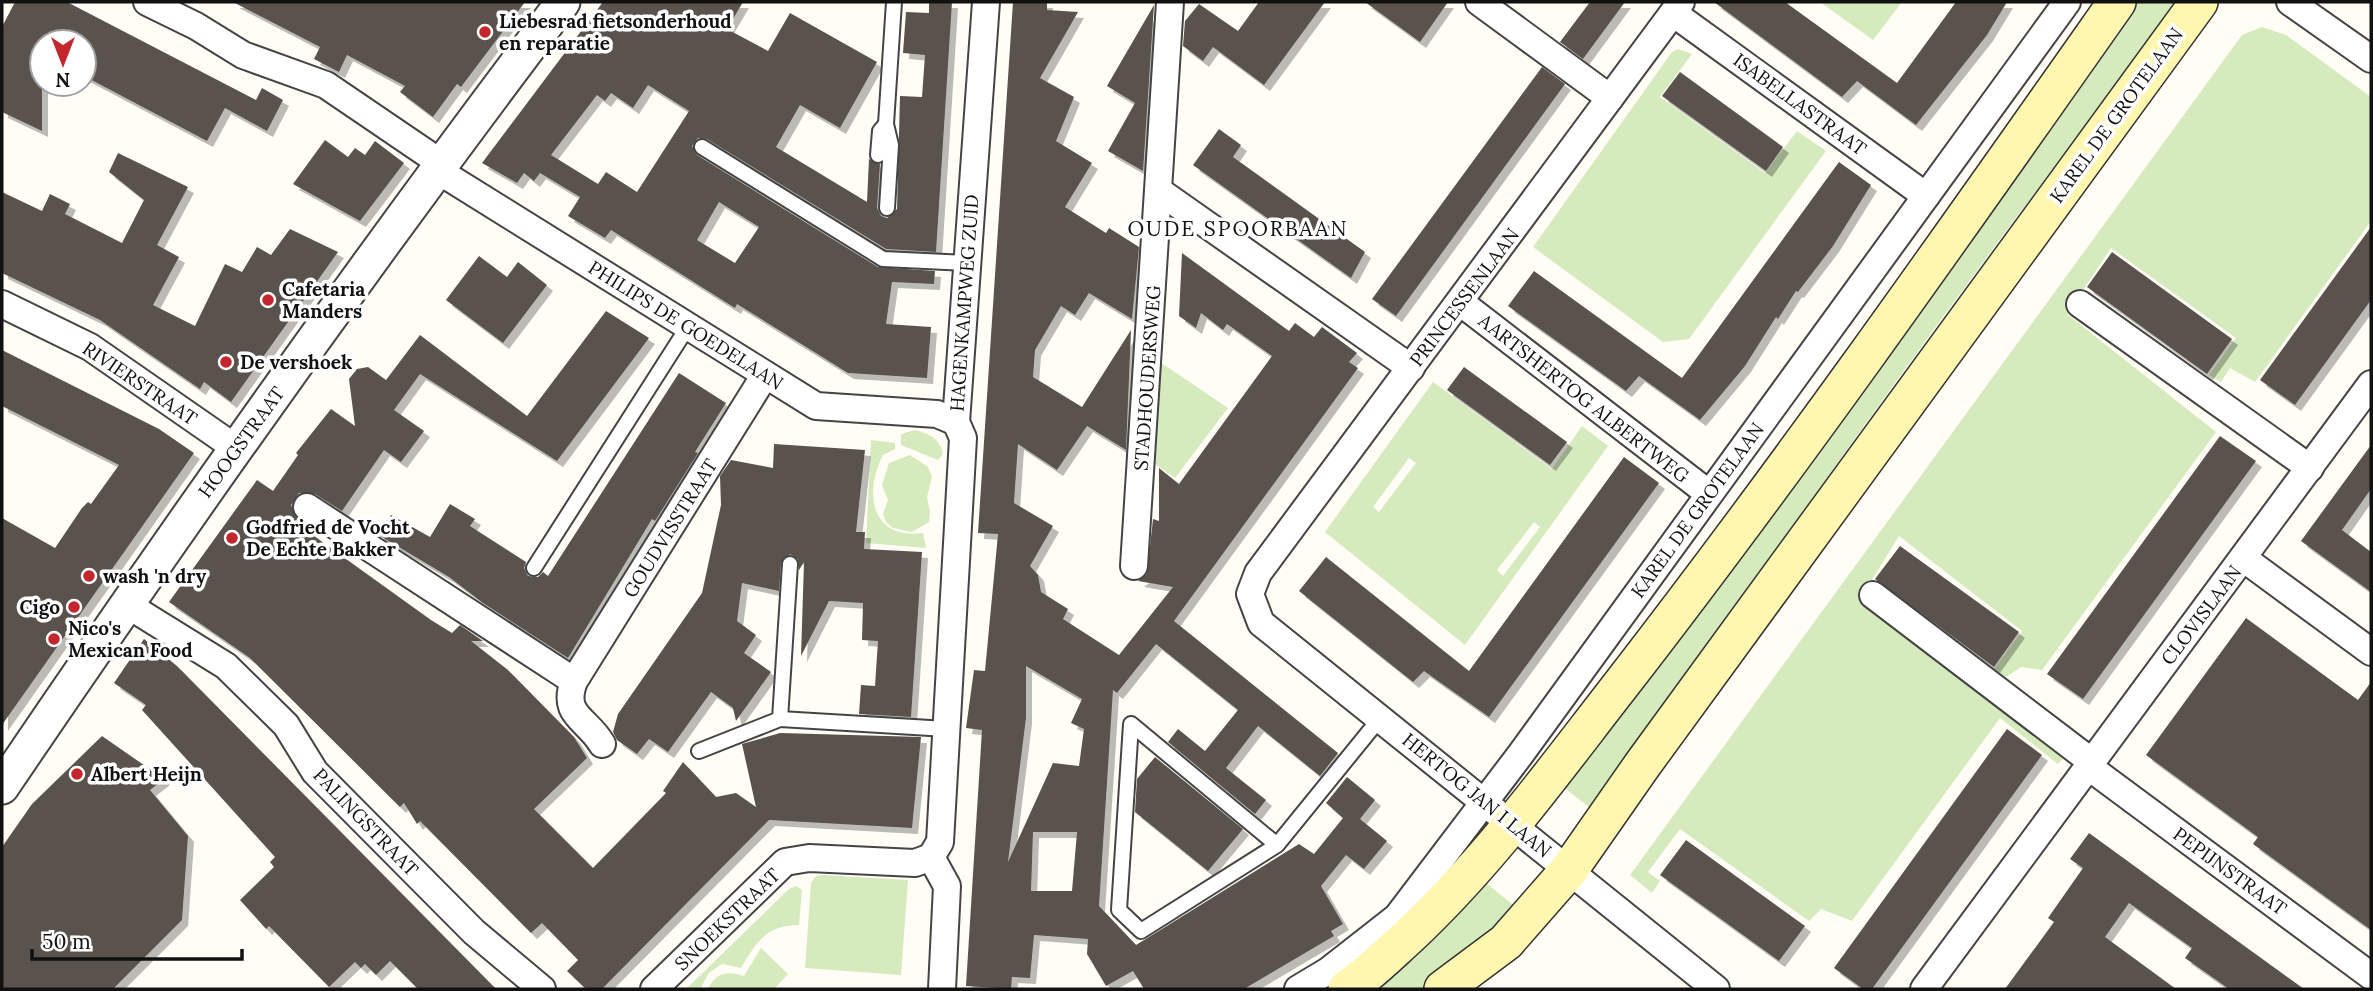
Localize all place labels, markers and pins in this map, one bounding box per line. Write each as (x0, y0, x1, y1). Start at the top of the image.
place label: Liebesrad fietsonderhoud en reparatie (499, 9, 732, 55)
marker: Liebesrad fietsonderhoud en reparatie (477, 24, 493, 40)
place label: Cafetaria Manders (282, 277, 365, 323)
marker: Cafetaria Manders (260, 292, 276, 308)
place label: De vershoek (240, 350, 352, 374)
marker: De vershoek (218, 354, 234, 370)
place label: Godfried de Vocht De Echte Bakker (246, 515, 411, 561)
marker: Godfried de Vocht De Echte Bakker (224, 530, 240, 546)
place label: wash 'n dry (103, 564, 207, 588)
marker: wash 'n dry (81, 568, 97, 584)
place label: Cigo (20, 595, 60, 619)
marker: Cigo (66, 599, 82, 615)
place label: Nico's Mexican Food (68, 616, 193, 662)
marker: Nico's Mexican Food (46, 631, 62, 647)
place label: Albert Heijn (91, 762, 202, 786)
marker: Albert Heijn (69, 766, 85, 782)

